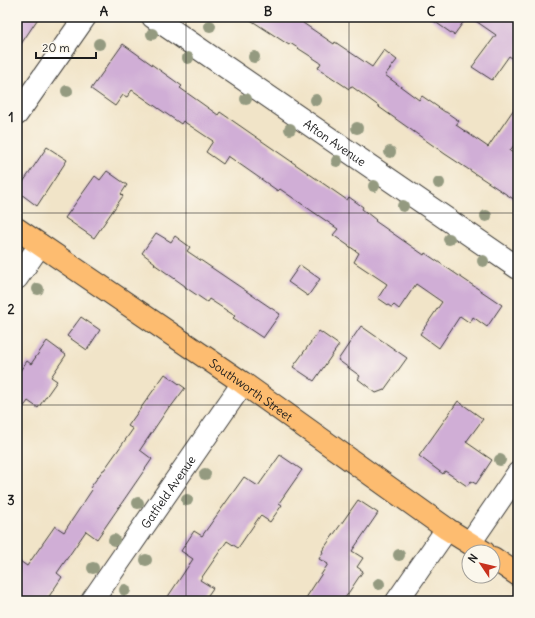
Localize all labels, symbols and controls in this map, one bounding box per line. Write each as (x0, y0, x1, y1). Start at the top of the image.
text: A (100, 3, 109, 20)
text: B (264, 3, 273, 20)
text: C (427, 3, 436, 20)
scale bar (36, 34, 96, 60)
text: 20 m (42, 40, 70, 55)
text: 1 (8, 109, 14, 126)
street label: Afton Avenue (301, 116, 369, 169)
text: 2 (7, 301, 15, 318)
street label: Southworth Street (207, 355, 296, 424)
street label: Gatfield Avenue (137, 452, 198, 531)
text: 3 (7, 492, 15, 509)
north arrow (461, 544, 501, 584)
text: N (465, 551, 481, 565)

